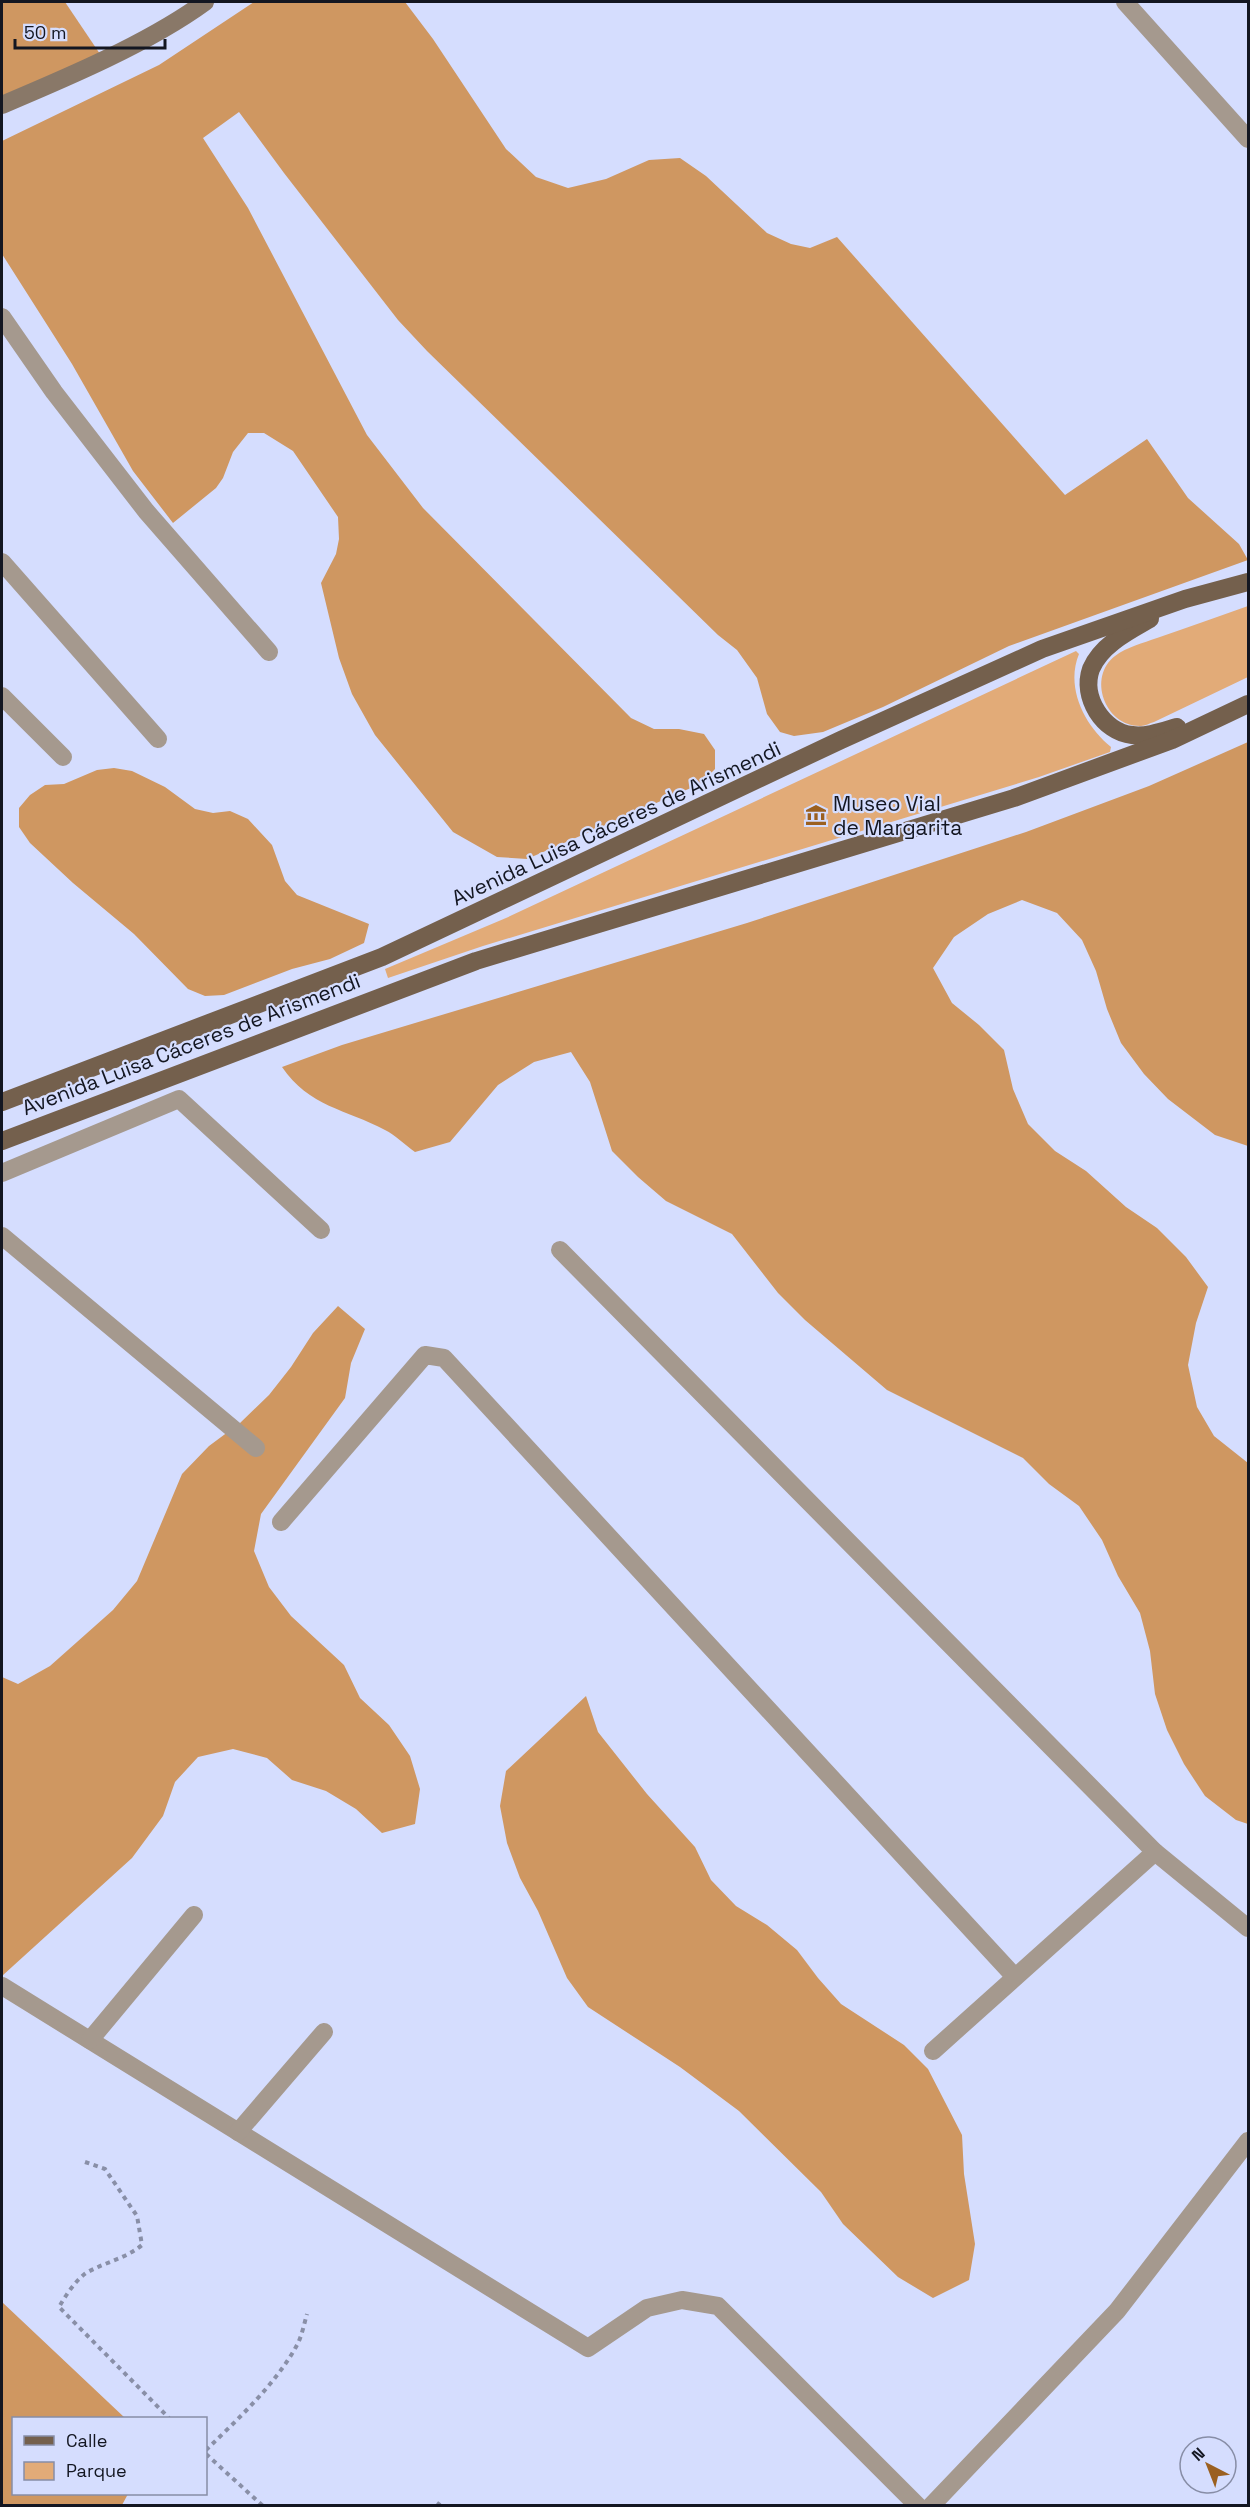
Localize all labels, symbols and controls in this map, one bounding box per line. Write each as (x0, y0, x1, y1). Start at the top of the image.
scale bar (15, 12, 165, 50)
text: 50 m (24, 21, 66, 44)
street label: Avenida Luisa Cáceres de Arismendi (447, 735, 785, 911)
place label: Museo Vial de Margarita (833, 790, 962, 841)
museum icon: Museo Vial de Margarita (804, 803, 828, 827)
street label: Avenida Luisa Cáceres de Arismendi (18, 967, 364, 1121)
legend (12, 2417, 207, 2495)
text: Calle (66, 2429, 107, 2452)
north arrow (1178, 2435, 1238, 2495)
text: N (1187, 2443, 1209, 2466)
text: Parque (66, 2459, 127, 2482)

